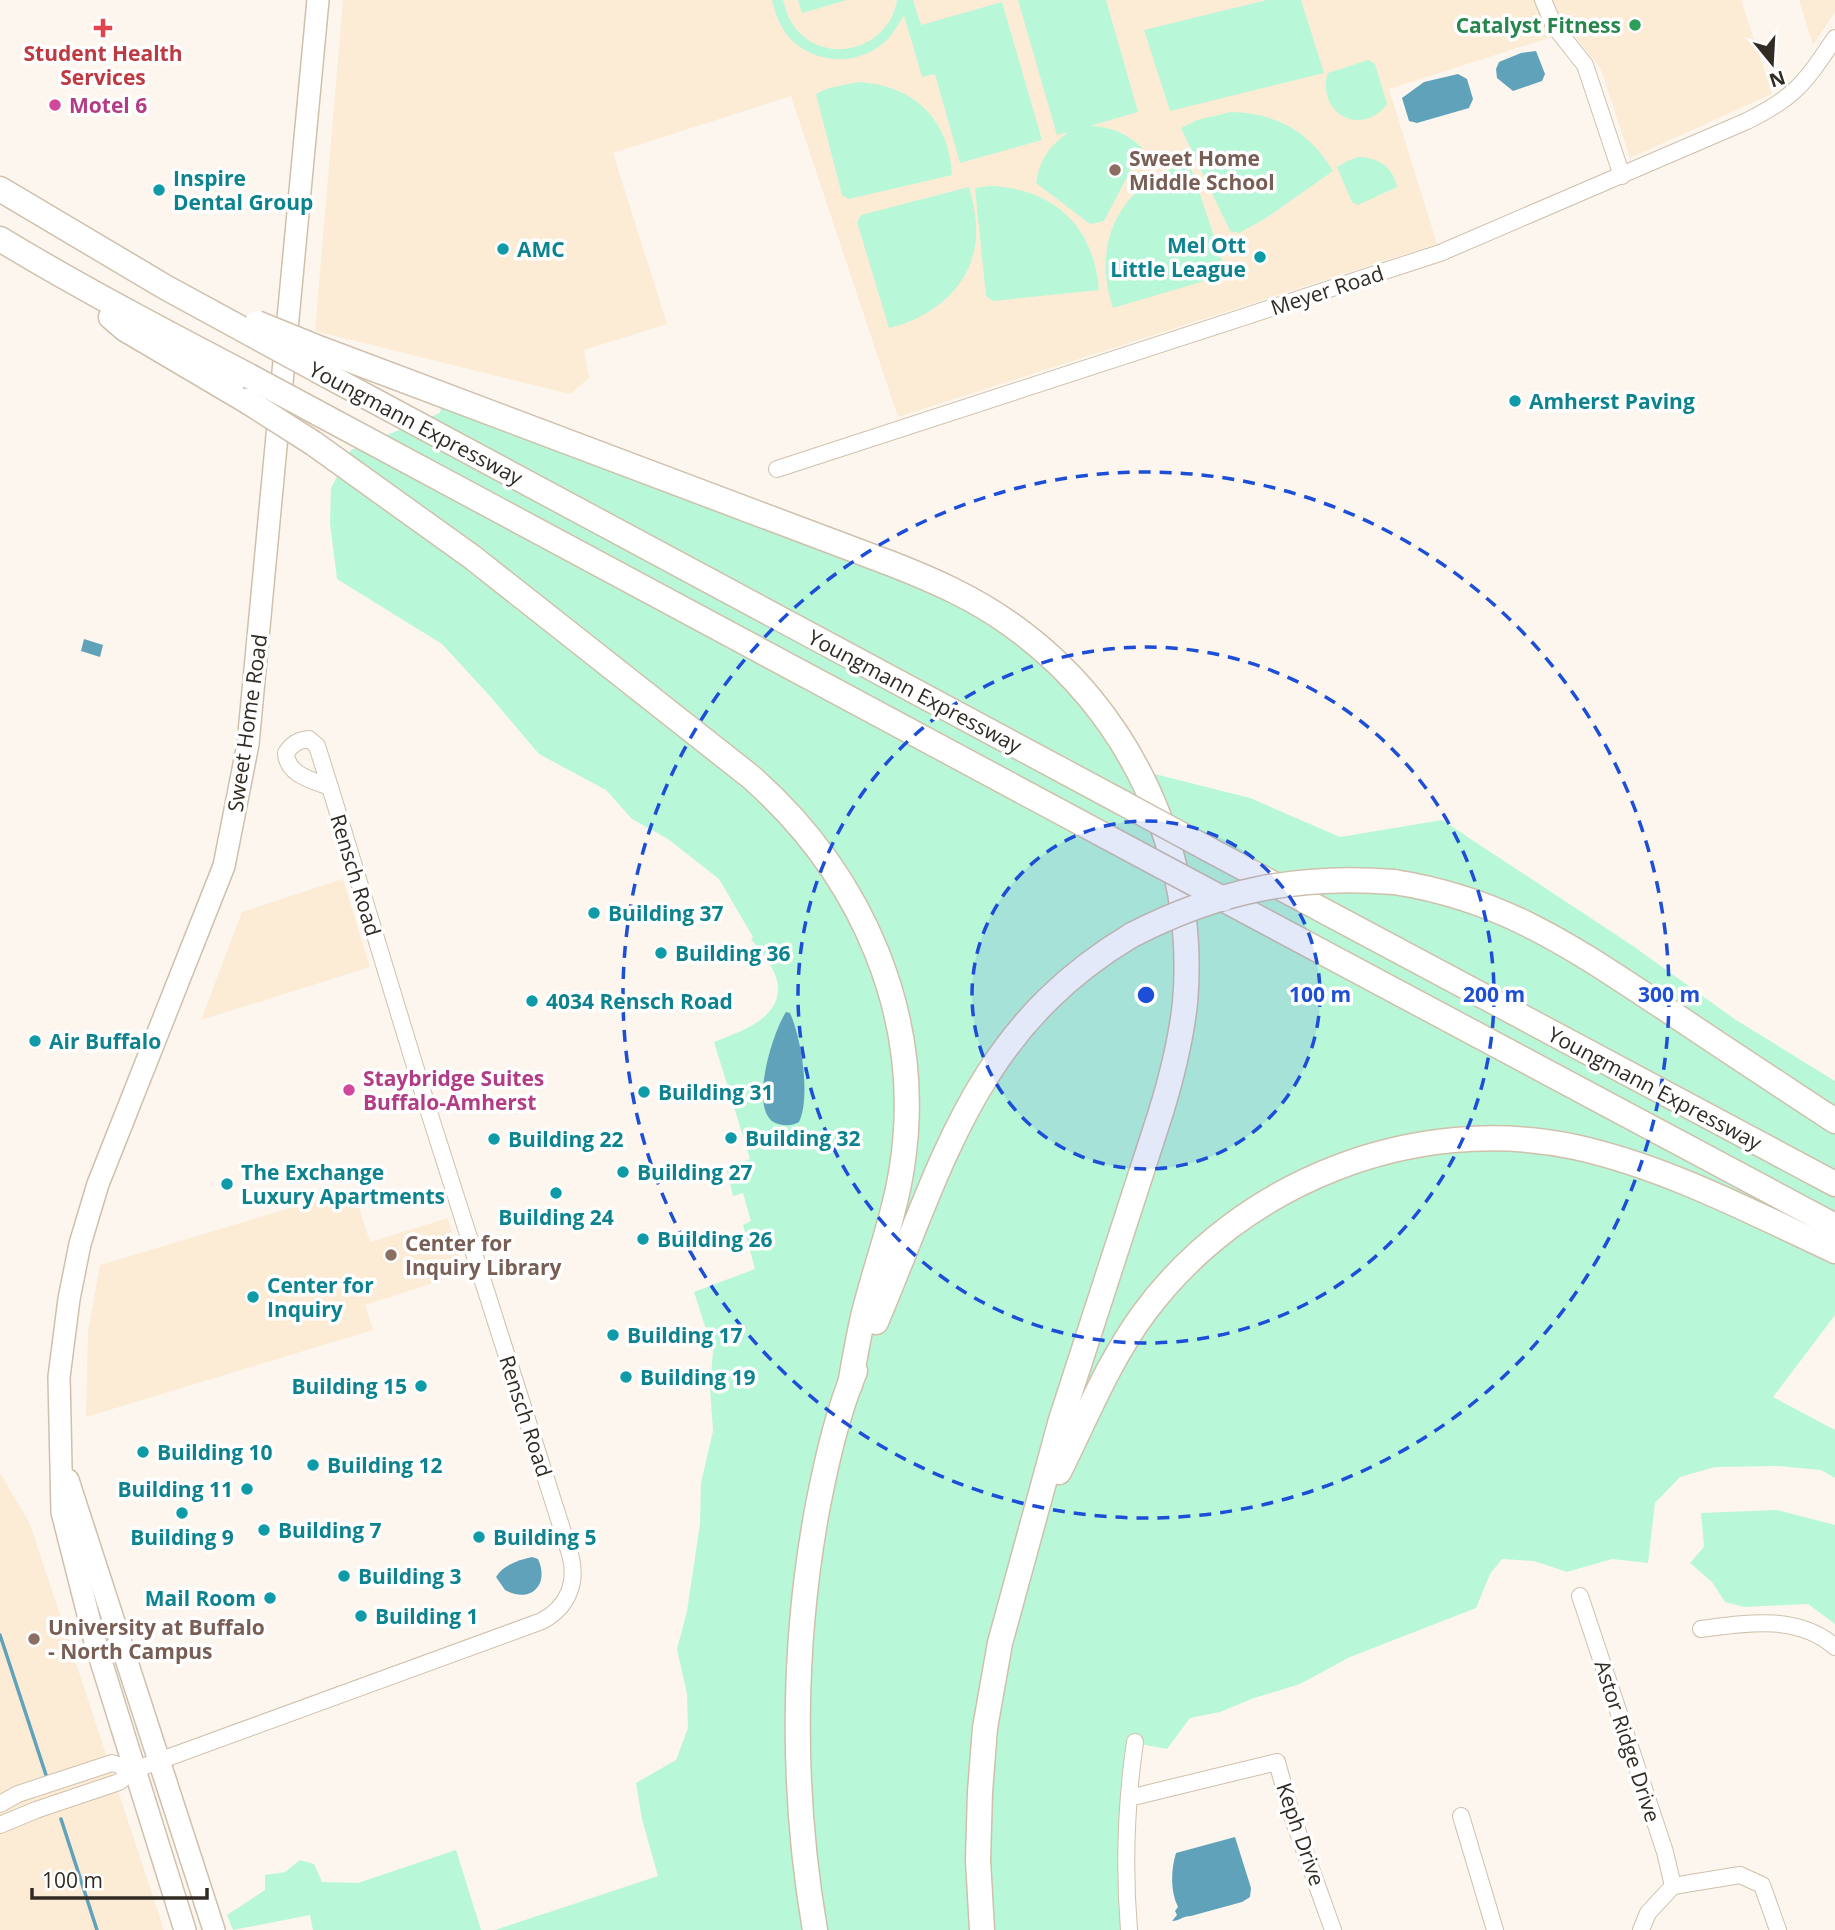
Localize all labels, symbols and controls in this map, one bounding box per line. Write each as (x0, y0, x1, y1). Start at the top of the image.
place label: Catalyst Fitness (1456, 11, 1621, 39)
marker: Catalyst Fitness (1627, 17, 1643, 33)
marker: Student Health Services (93, 18, 113, 38)
north arrow (1737, 28, 1807, 98)
place label: Student Health Services (23, 39, 183, 91)
text: N (1766, 64, 1789, 94)
place label: Motel 6 (69, 91, 147, 119)
marker: Motel 6 (47, 97, 63, 113)
place label: Sweet Home Middle School (1129, 144, 1275, 196)
marker: Sweet Home Middle School (1107, 162, 1123, 178)
place label: Inspire Dental Group (173, 164, 313, 216)
marker: Inspire Dental Group (151, 182, 167, 198)
place label: Mel Ott Little League (1110, 231, 1246, 283)
place label: AMC (517, 235, 565, 263)
marker: AMC (495, 241, 511, 257)
marker: Mel Ott Little League (1252, 249, 1268, 265)
street label: Meyer Road (1267, 259, 1387, 321)
street label: Youngmann Expressway (304, 355, 528, 492)
place label: Amherst Paving (1529, 387, 1695, 415)
marker: Amherst Paving (1507, 393, 1523, 409)
street label: Youngmann Expressway (803, 623, 1027, 760)
street label: Sweet Home Road (221, 632, 273, 814)
street label: Rensch Road (324, 811, 388, 939)
place label: Building 37 (608, 899, 724, 927)
marker: Building 37 (586, 905, 602, 921)
place label: Building 36 (675, 939, 791, 967)
marker: Building 36 (653, 945, 669, 961)
text: 100 m (1289, 980, 1351, 1008)
text: 200 m (1463, 980, 1525, 1008)
text: 300 m (1638, 980, 1700, 1008)
centre of rings (1134, 983, 1158, 1007)
place label: 4034 Rensch Road (546, 987, 733, 1015)
marker: 4034 Rensch Road (524, 993, 540, 1009)
street label: Youngmann Expressway (1543, 1020, 1767, 1157)
place label: Air Buffalo (49, 1027, 161, 1055)
marker: Air Buffalo (27, 1033, 43, 1049)
place label: Staybridge Suites Buffalo-Amherst (363, 1064, 544, 1116)
place label: Building 31 (658, 1078, 774, 1106)
marker: Staybridge Suites Buffalo-Amherst (341, 1082, 357, 1098)
marker: Building 31 (636, 1084, 652, 1100)
place label: Building 32 (745, 1124, 861, 1152)
place label: Building 22 (508, 1125, 624, 1153)
marker: Building 32 (723, 1130, 739, 1146)
marker: Building 22 (486, 1131, 502, 1147)
place label: The Exchange Luxury Apartments (241, 1158, 445, 1210)
place label: Building 27 (637, 1158, 753, 1186)
marker: Building 27 (615, 1164, 631, 1180)
marker: The Exchange Luxury Apartments (219, 1176, 235, 1192)
marker: Building 24 (548, 1185, 564, 1201)
place label: Building 24 (498, 1203, 614, 1231)
place label: Building 26 (657, 1225, 773, 1253)
place label: Center for Inquiry Library (405, 1229, 562, 1281)
marker: Building 26 (635, 1231, 651, 1247)
marker: Center for Inquiry Library (383, 1247, 399, 1263)
place label: Center for Inquiry (267, 1271, 374, 1323)
marker: Center for Inquiry (245, 1289, 261, 1305)
place label: Building 17 (627, 1321, 743, 1349)
marker: Building 17 (605, 1327, 621, 1343)
street label: Rensch Road (493, 1352, 559, 1480)
place label: Building 19 (640, 1363, 756, 1391)
marker: Building 19 (618, 1369, 634, 1385)
place label: Building 15 (291, 1372, 407, 1400)
marker: Building 15 (413, 1378, 429, 1394)
place label: Building 10 (157, 1438, 273, 1466)
marker: Building 10 (135, 1444, 151, 1460)
place label: Building 12 (327, 1451, 443, 1479)
marker: Building 12 (305, 1457, 321, 1473)
place label: Building 11 (117, 1475, 233, 1503)
marker: Building 11 (239, 1481, 255, 1497)
marker: Building 9 (174, 1505, 190, 1521)
place label: Building 7 (278, 1516, 382, 1544)
marker: Building 7 (256, 1522, 272, 1538)
place label: Building 9 (130, 1523, 234, 1551)
place label: Building 5 (493, 1523, 597, 1551)
marker: Building 5 (471, 1529, 487, 1545)
place label: Building 3 (358, 1562, 462, 1590)
marker: Building 3 (336, 1568, 352, 1584)
place label: Mail Room (145, 1584, 256, 1612)
marker: Mail Room (262, 1590, 278, 1606)
place label: Building 1 (375, 1602, 479, 1630)
marker: Building 1 (353, 1608, 369, 1624)
place label: University at Buffalo - North Campus (48, 1613, 265, 1665)
marker: University at Buffalo - North Campus (26, 1631, 42, 1647)
street label: Astor Ridge Drive (1589, 1656, 1667, 1826)
street label: Keph Drive (1270, 1779, 1332, 1889)
scale bar (32, 1856, 206, 1900)
text: 100 m (42, 1866, 103, 1894)

